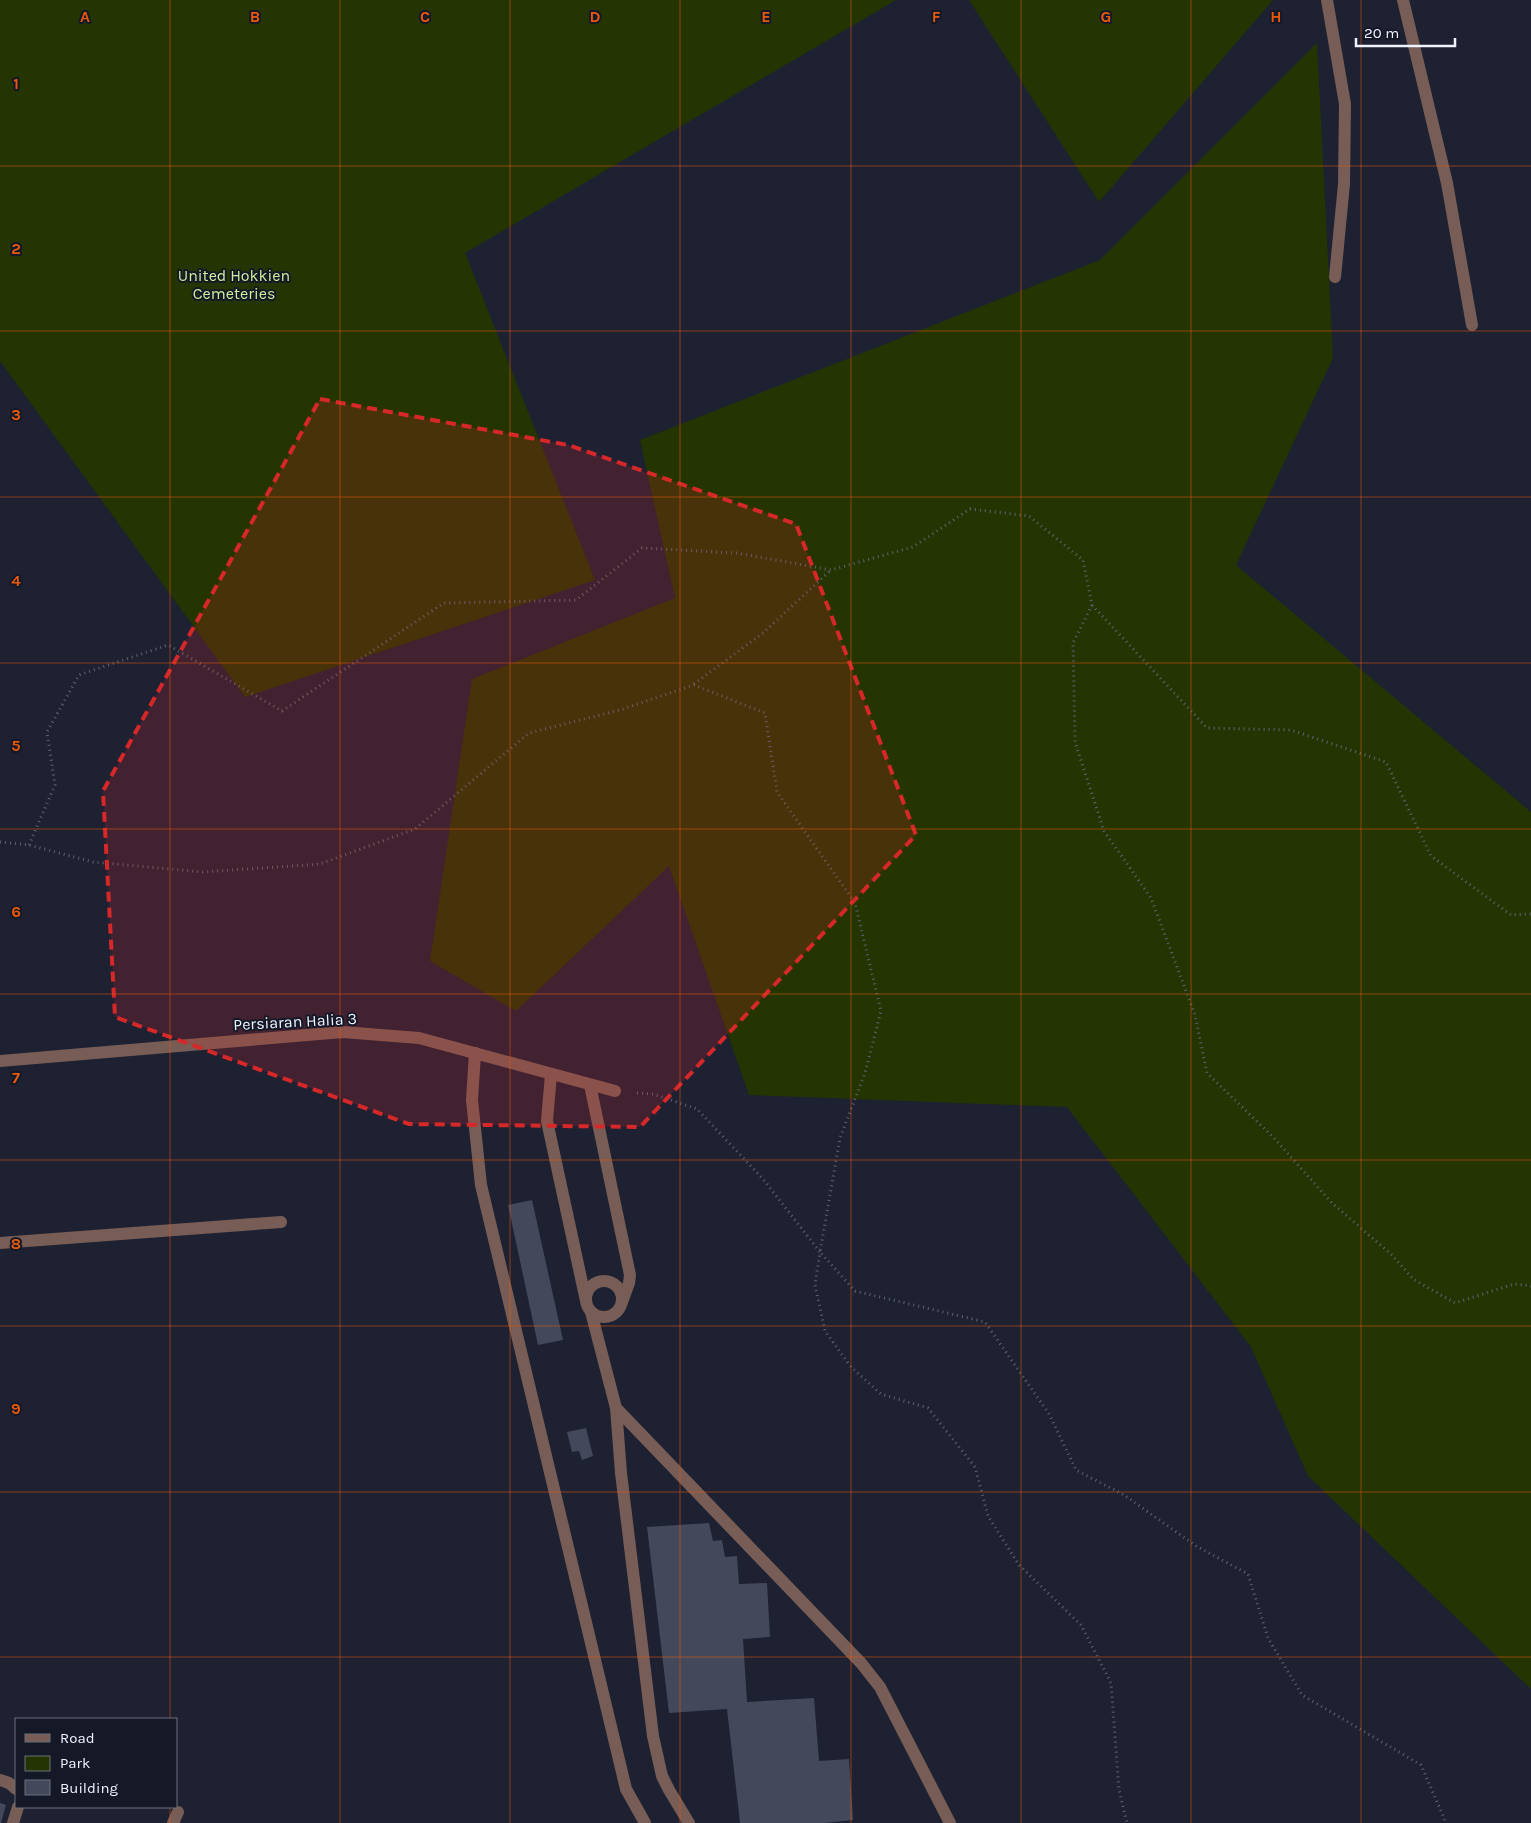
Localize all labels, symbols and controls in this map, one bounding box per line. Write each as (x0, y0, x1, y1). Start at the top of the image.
text: A (80, 7, 90, 26)
text: B (250, 7, 260, 26)
text: C (420, 7, 430, 26)
text: D (590, 7, 601, 26)
text: E (761, 7, 771, 26)
text: F (932, 7, 941, 26)
text: G (1101, 7, 1111, 26)
text: H (1270, 7, 1282, 26)
scale bar (1356, 15, 1455, 47)
text: 20 m (1364, 24, 1399, 42)
text: 1 (13, 74, 19, 93)
text: 2 (11, 239, 21, 258)
park label: United Hokkien Cemeteries (178, 266, 290, 303)
text: 3 (11, 405, 21, 424)
text: 4 (11, 571, 21, 590)
text: 5 (11, 736, 21, 755)
text: 6 (11, 902, 21, 921)
street label: Persiaran Halia 3 (233, 1009, 357, 1034)
text: 7 (12, 1068, 20, 1087)
text: 8 (11, 1234, 21, 1253)
text: 9 (11, 1399, 21, 1418)
legend (15, 1718, 178, 1808)
text: Road (60, 1729, 95, 1747)
text: Park (60, 1754, 90, 1772)
text: Building (60, 1779, 118, 1797)

